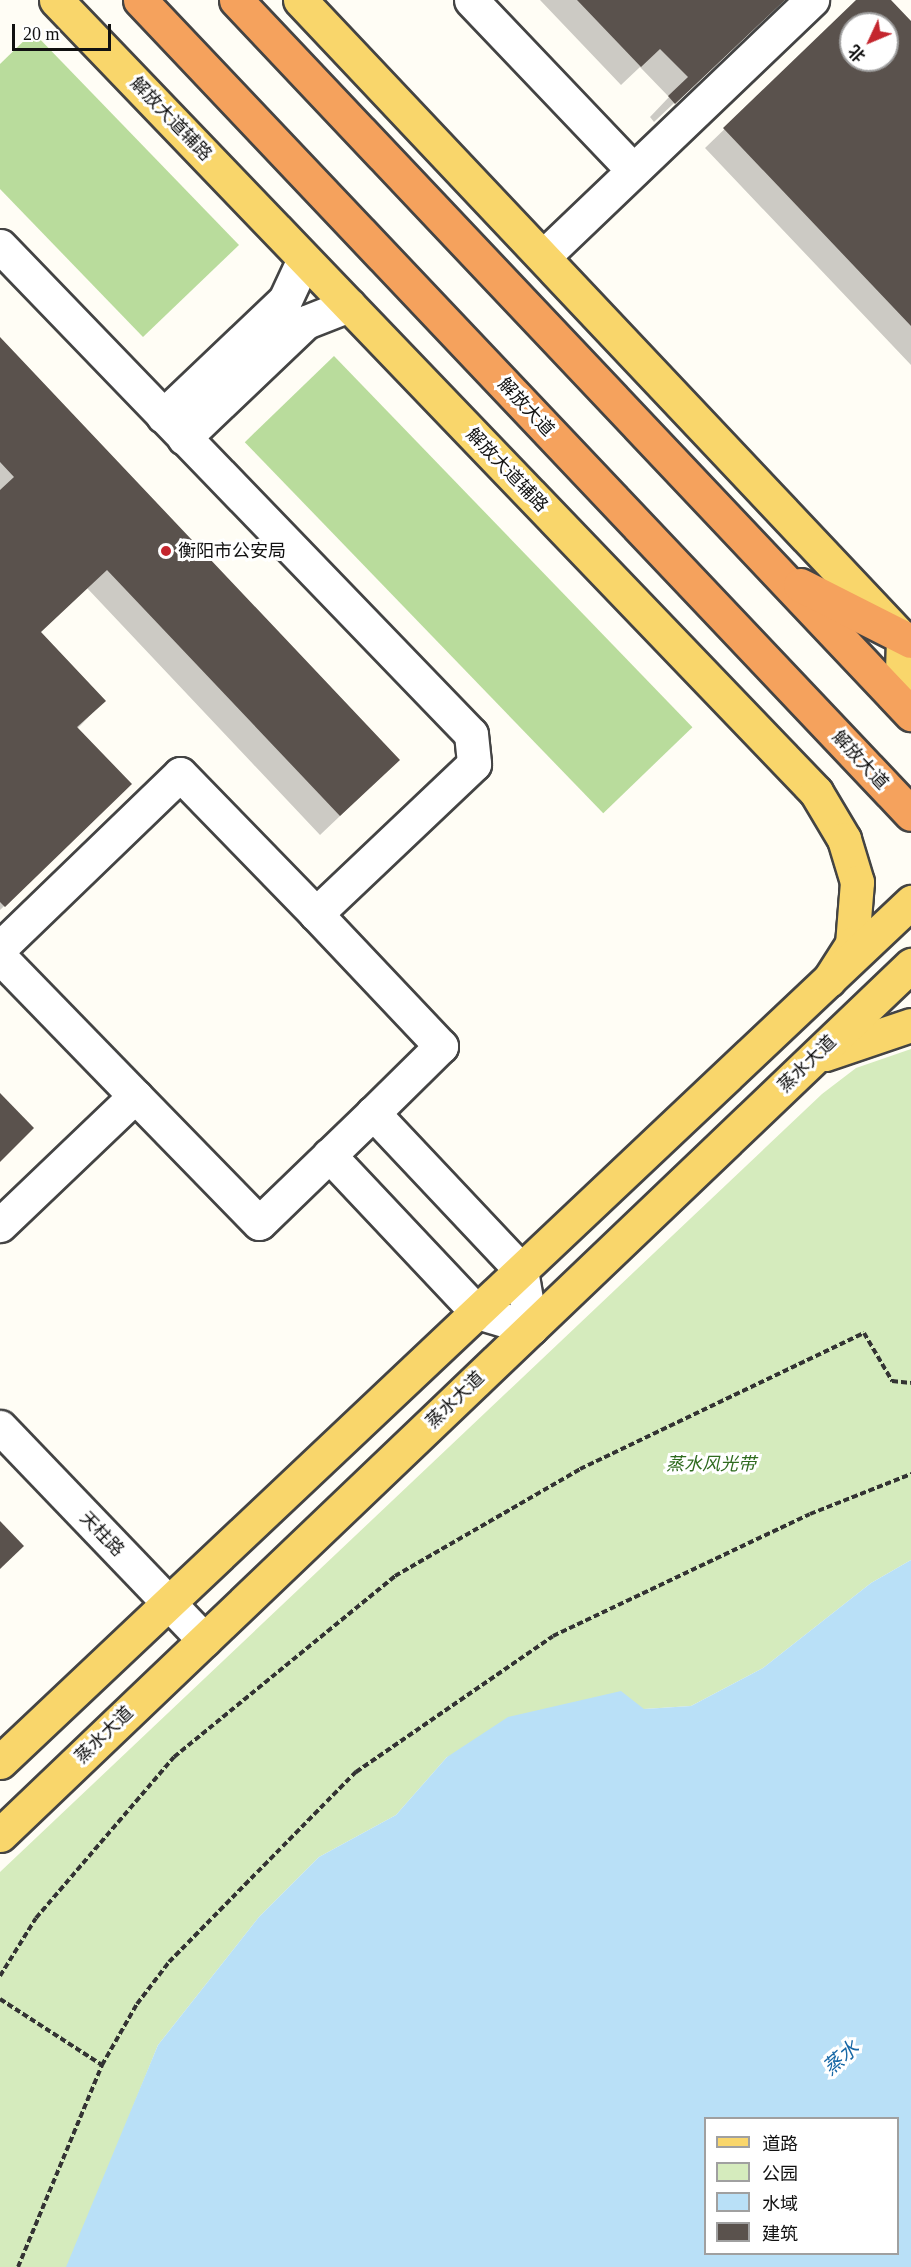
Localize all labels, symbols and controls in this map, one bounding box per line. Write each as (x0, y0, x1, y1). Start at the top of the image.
scale bar (15, 12, 114, 50)
north arrow (839, 12, 899, 72)
text: 20 m (23, 24, 60, 44)
text: 北 (845, 42, 869, 65)
street label: 解放大道辅路 (126, 73, 216, 165)
street label: 解放大道 (494, 373, 558, 441)
street label: 解放大道辅路 (462, 424, 552, 516)
place label: 衡阳市公安局 (178, 540, 286, 562)
marker: 衡阳市公安局 (159, 544, 173, 558)
street label: 解放大道 (828, 726, 892, 794)
street label: 蒸水大道 (774, 1031, 840, 1097)
street label: 蒸水大道 (422, 1367, 488, 1433)
park label: 蒸水风光带 (666, 1453, 756, 1475)
street label: 天柱路 (75, 1507, 129, 1561)
street label: 蒸水大道 (71, 1702, 137, 1768)
water label: 蒸水 (818, 2036, 864, 2080)
legend (704, 2117, 899, 2255)
text: 道路 (762, 2134, 798, 2154)
text: 公园 (762, 2164, 798, 2184)
text: 水域 (762, 2194, 798, 2214)
text: 建筑 (762, 2224, 798, 2244)

